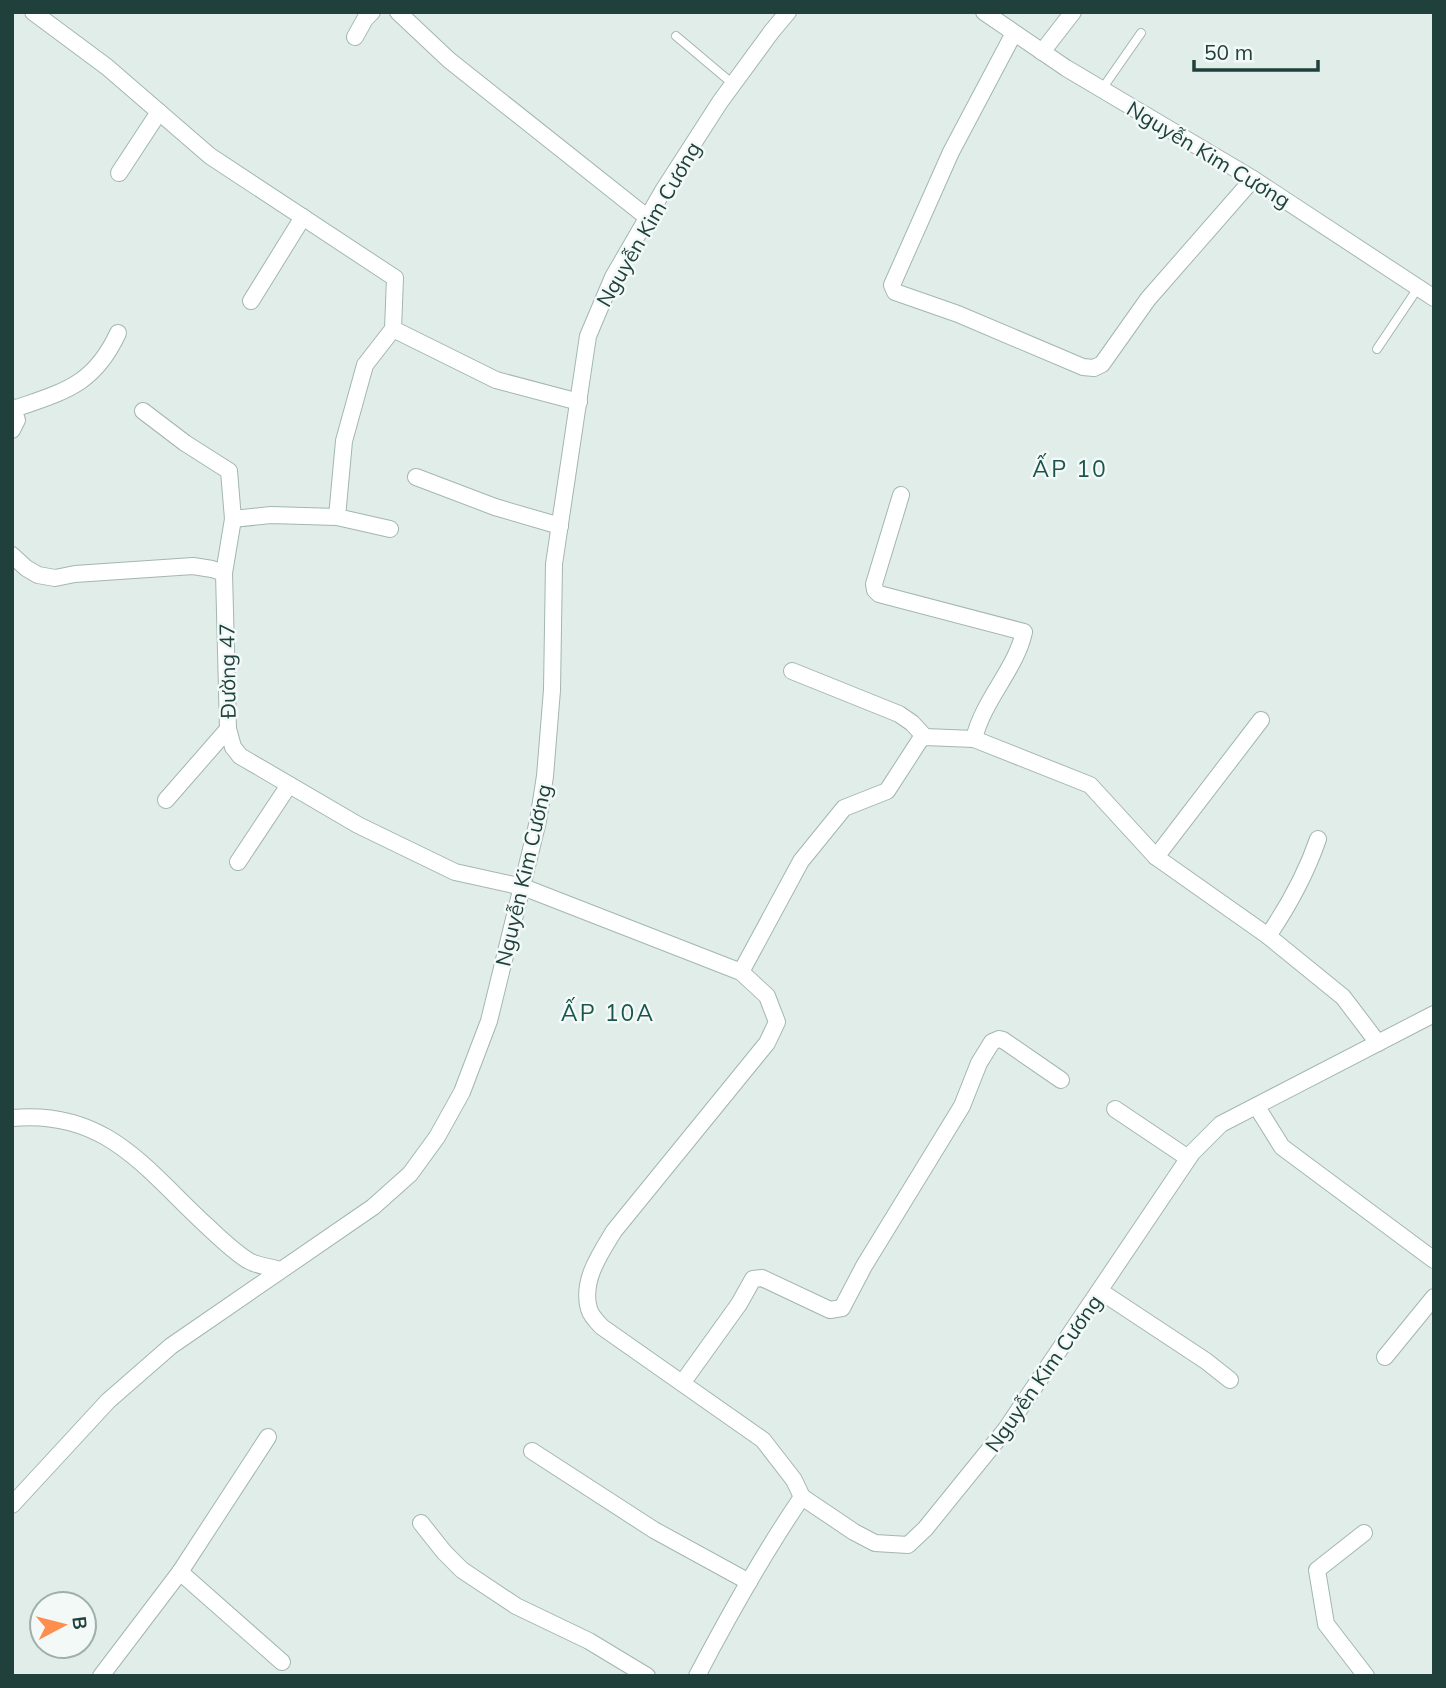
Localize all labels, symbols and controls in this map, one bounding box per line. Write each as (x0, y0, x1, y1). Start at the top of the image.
scale bar (1194, 28, 1318, 72)
text: 50 m (1204, 39, 1253, 65)
street label: Nguyễn Kim Cương (1123, 95, 1295, 213)
street label: Nguyễn Kim Cương (590, 137, 706, 311)
district label: ẤP 10 (1032, 453, 1108, 483)
street label: Đường 47 (213, 623, 241, 719)
street label: Nguyễn Kim Cương (489, 781, 557, 969)
district label: ẤP 10A (561, 997, 655, 1027)
street label: Nguyễn Kim Cương (979, 1289, 1107, 1457)
north arrow (28, 1590, 98, 1660)
text: B (67, 1615, 93, 1631)

